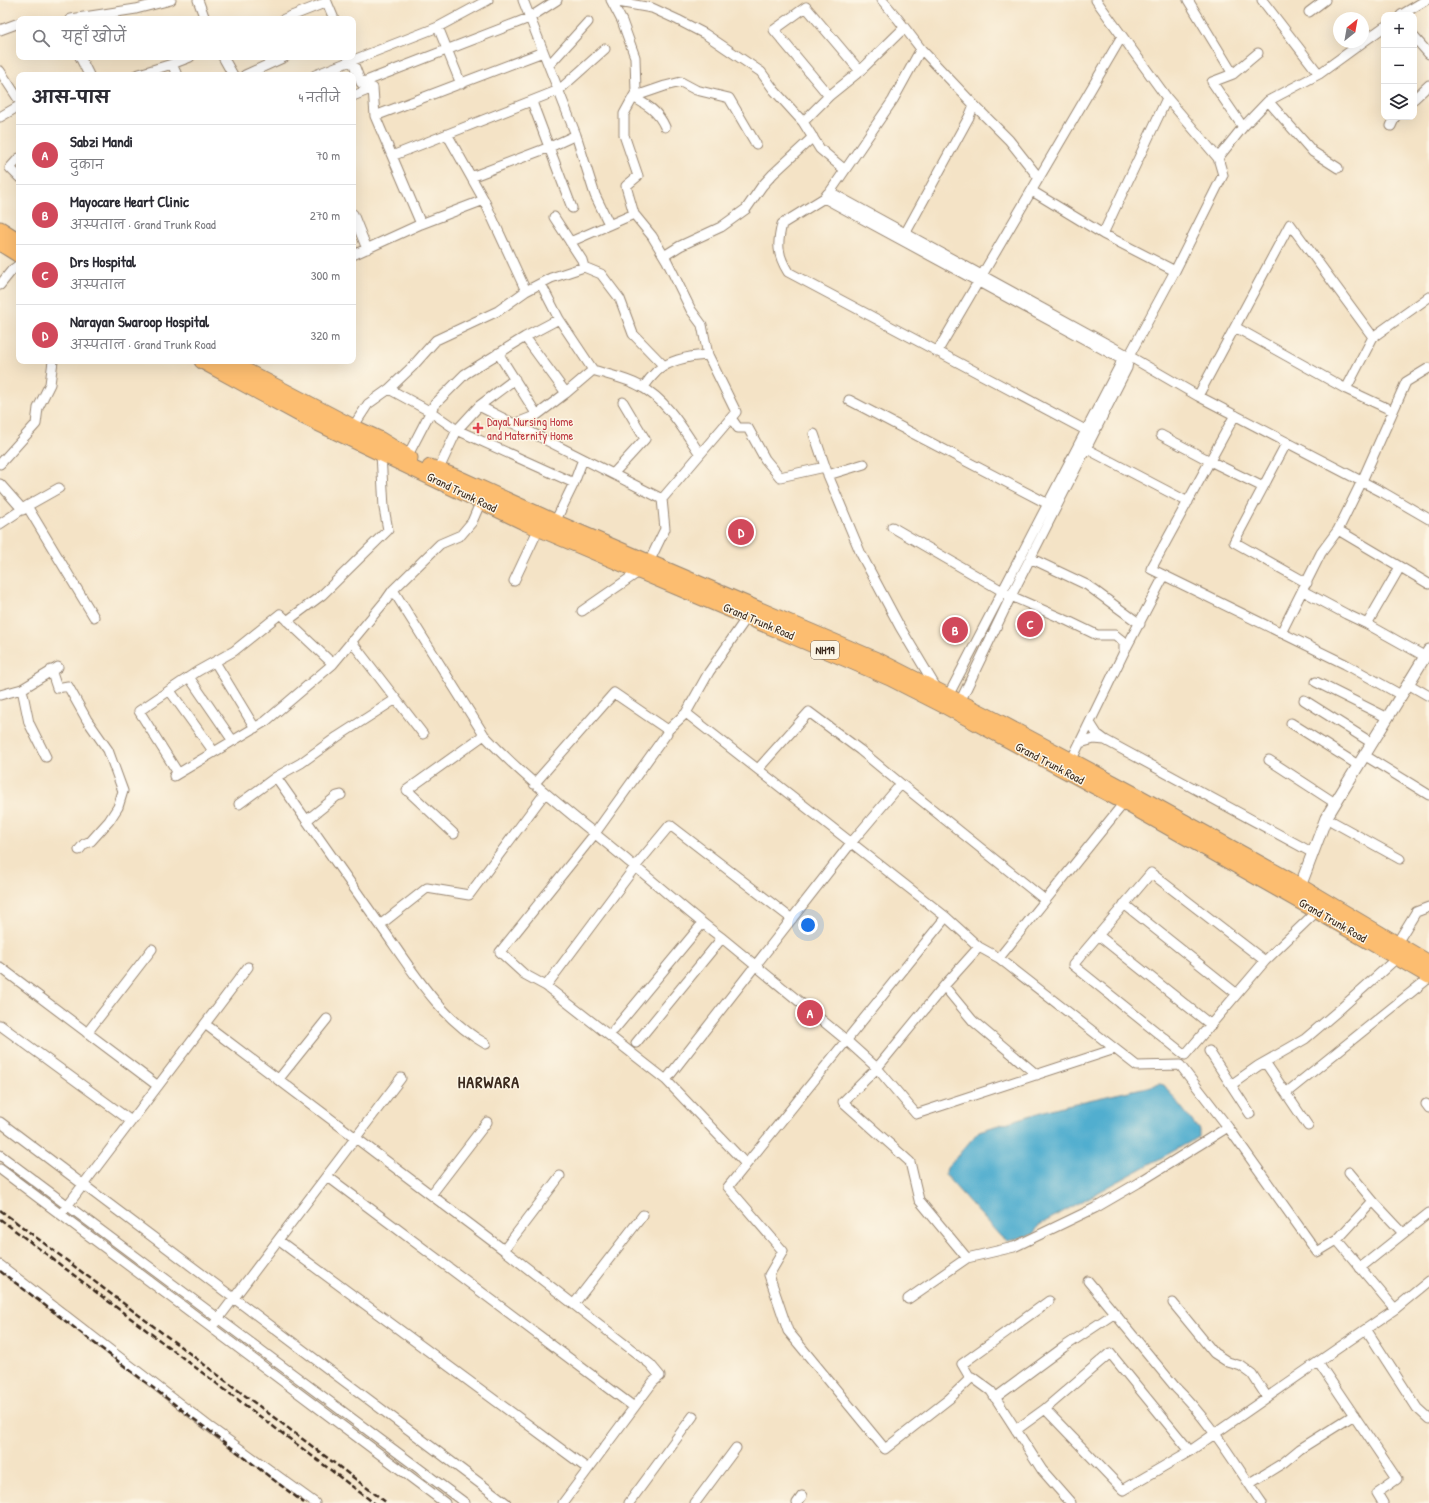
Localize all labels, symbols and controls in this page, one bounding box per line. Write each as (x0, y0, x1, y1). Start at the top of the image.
north arrow (1333, 12, 1369, 48)
map controls (1381, 12, 1417, 120)
button: + (1381, 12, 1417, 48)
search box (16, 16, 356, 60)
text: यहाँ खोजें (62, 26, 126, 47)
icon: search (30, 27, 52, 49)
button: − (1381, 48, 1417, 84)
button: layers (1381, 84, 1417, 120)
text: आस-पास (32, 85, 110, 108)
text: 4 नतीजे (298, 88, 340, 106)
text: Sabzi Mandi (70, 131, 133, 152)
text: A (42, 146, 48, 164)
text: 70 m (316, 146, 340, 164)
text: दुकान (70, 155, 104, 173)
text: Mayocare Heart Clinic (70, 191, 189, 212)
text: B (42, 206, 48, 224)
text: 270 m (310, 206, 340, 224)
text: अस्पताल · Grand Trunk Road (70, 215, 216, 233)
text: Drs Hospital (70, 251, 136, 272)
text: C (41, 266, 49, 284)
text: 300 m (311, 266, 340, 284)
text: अस्पताल (70, 275, 125, 293)
text: Narayan Swaroop Hospital (70, 311, 209, 332)
text: D (42, 326, 48, 344)
text: 320 m (310, 326, 340, 344)
text: अस्पताल · Grand Trunk Road (70, 335, 216, 353)
place label: Dayal Nursing Home and Maternity Home (487, 413, 574, 444)
marker: Dayal Nursing Home and Maternity Home (472, 422, 484, 434)
street label: Grand Trunk Road (424, 468, 500, 516)
pin: D (728, 517, 754, 547)
street label: Grand Trunk Road (721, 598, 798, 644)
pin: C (1017, 609, 1043, 639)
pin: B (942, 615, 968, 645)
road number: NH19 (811, 641, 839, 659)
street label: Grand Trunk Road (1013, 738, 1088, 788)
street label: Grand Trunk Road (1296, 894, 1370, 946)
your location (798, 915, 818, 935)
pin: A (797, 998, 823, 1028)
district label: HARWARA (458, 1071, 520, 1093)

